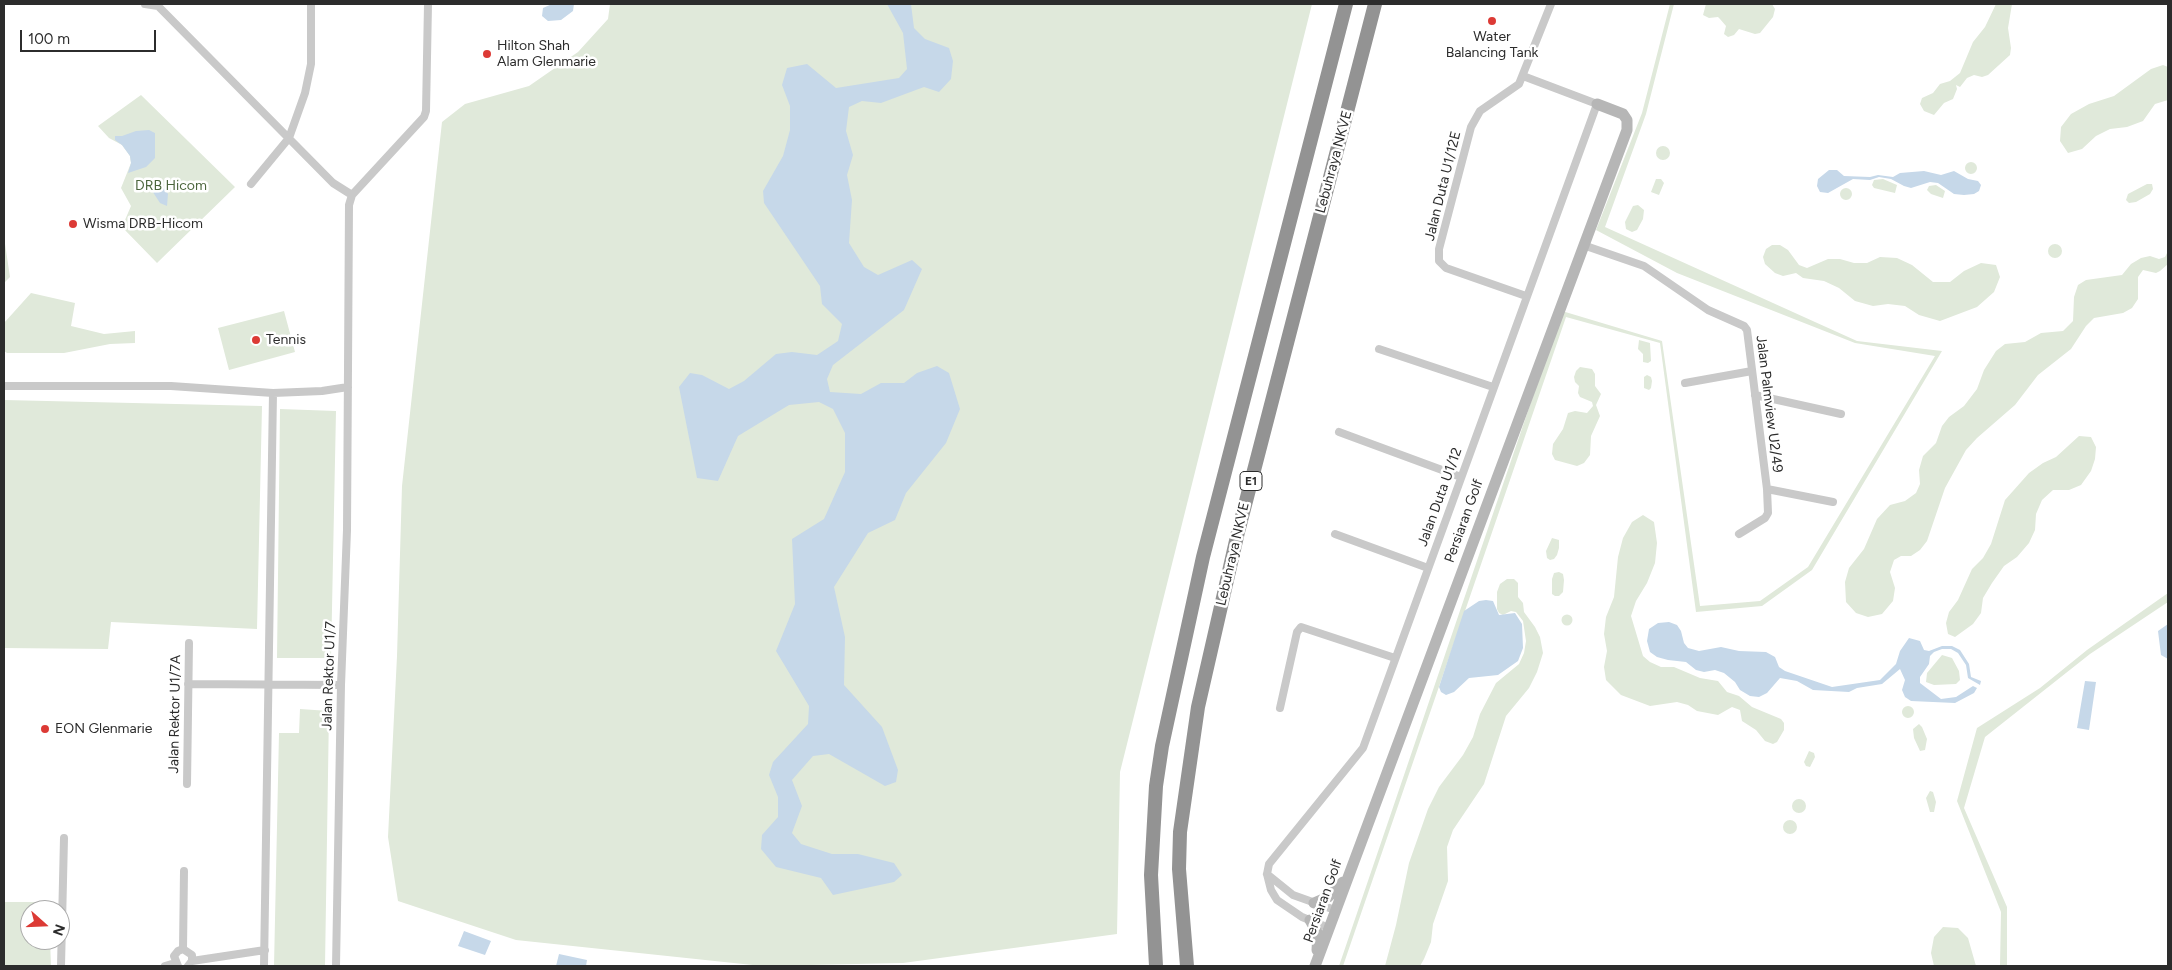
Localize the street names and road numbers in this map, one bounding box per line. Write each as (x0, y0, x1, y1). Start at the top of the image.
street label: Lebuhraya NKVE (1312, 109, 1356, 215)
street label: Jalan Duta U1/12E (1421, 130, 1465, 242)
street label: Jalan Palmview U2/49 (1752, 334, 1786, 474)
street label: Jalan Duta U1/12 (1414, 445, 1466, 549)
road number: E1 (1240, 472, 1262, 491)
street label: Persiaran Golf (1441, 477, 1487, 565)
street label: Lebuhraya NKVE (1213, 501, 1253, 607)
street label: Jalan Rektor U1/7 (319, 621, 339, 731)
street label: Jalan Rektor U1/7A (166, 654, 184, 774)
street label: Persiaran Golf (1300, 857, 1346, 945)

